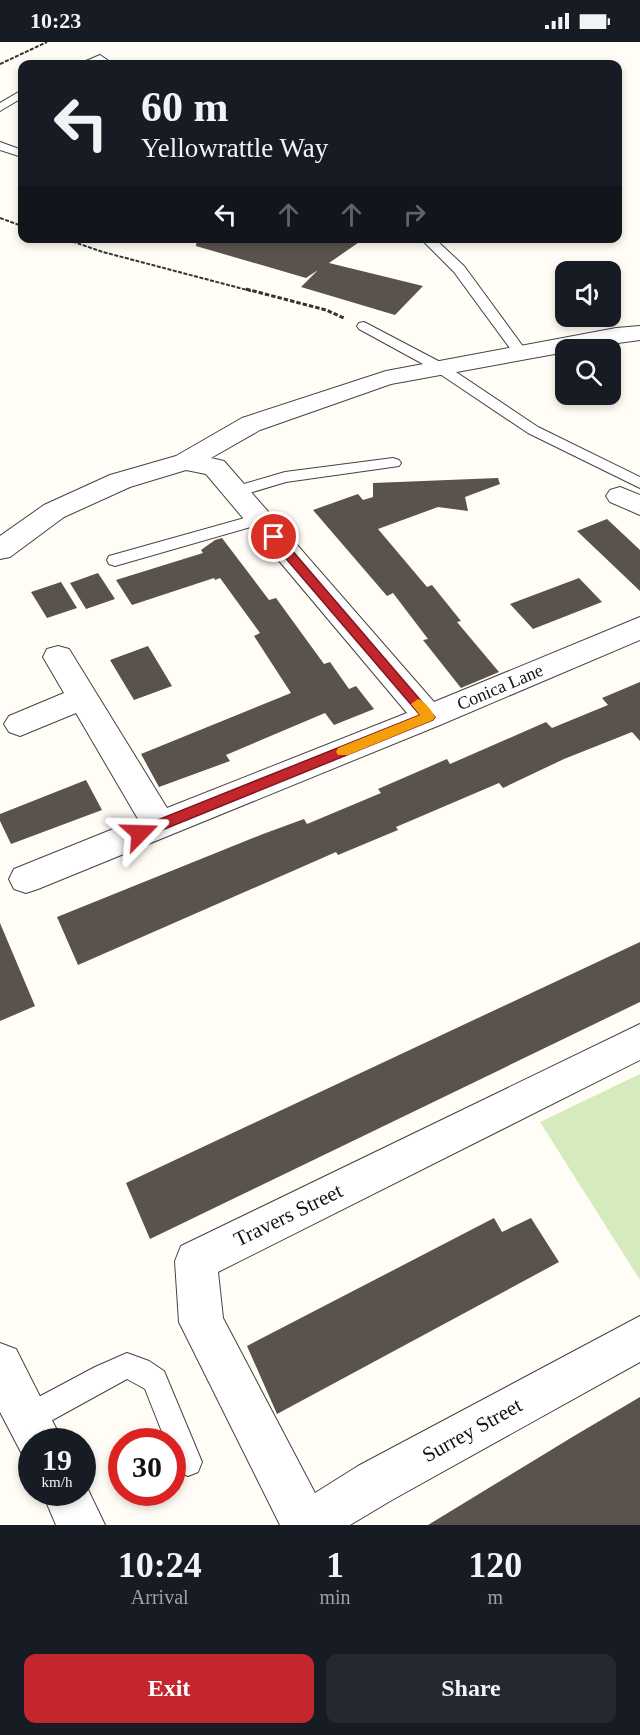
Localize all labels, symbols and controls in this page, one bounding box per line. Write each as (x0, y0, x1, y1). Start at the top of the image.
text: 10:23 (30, 8, 81, 33)
icon: left (42, 84, 120, 162)
text: 60 m (141, 84, 229, 130)
text: Yellowrattle Way (141, 133, 328, 163)
icon: left (209, 198, 242, 231)
icon: ahead (272, 198, 305, 231)
icon: ahead (335, 198, 368, 231)
icon: right (398, 198, 431, 231)
map controls (555, 261, 621, 405)
button: sound (555, 261, 621, 327)
button: search (555, 339, 621, 405)
pin (248, 511, 299, 562)
icon: arrive (257, 520, 290, 553)
street label: Conica Lane (454, 660, 546, 714)
position arrow (108, 801, 172, 865)
street label: Travers Street (230, 1178, 346, 1252)
street label: Surrey Street (418, 1393, 526, 1467)
speed limit sign: 30 (108, 1428, 186, 1506)
text: 19 (42, 1443, 72, 1476)
text: km/h (42, 1474, 72, 1490)
text: 10:24 (118, 1545, 202, 1585)
text: 1 (326, 1545, 344, 1585)
text: 120 (468, 1545, 522, 1585)
text: Arrival (131, 1586, 189, 1608)
text: min (319, 1586, 351, 1608)
text: m (488, 1586, 503, 1608)
button: Exit (24, 1654, 314, 1723)
button: Share (326, 1654, 616, 1723)

